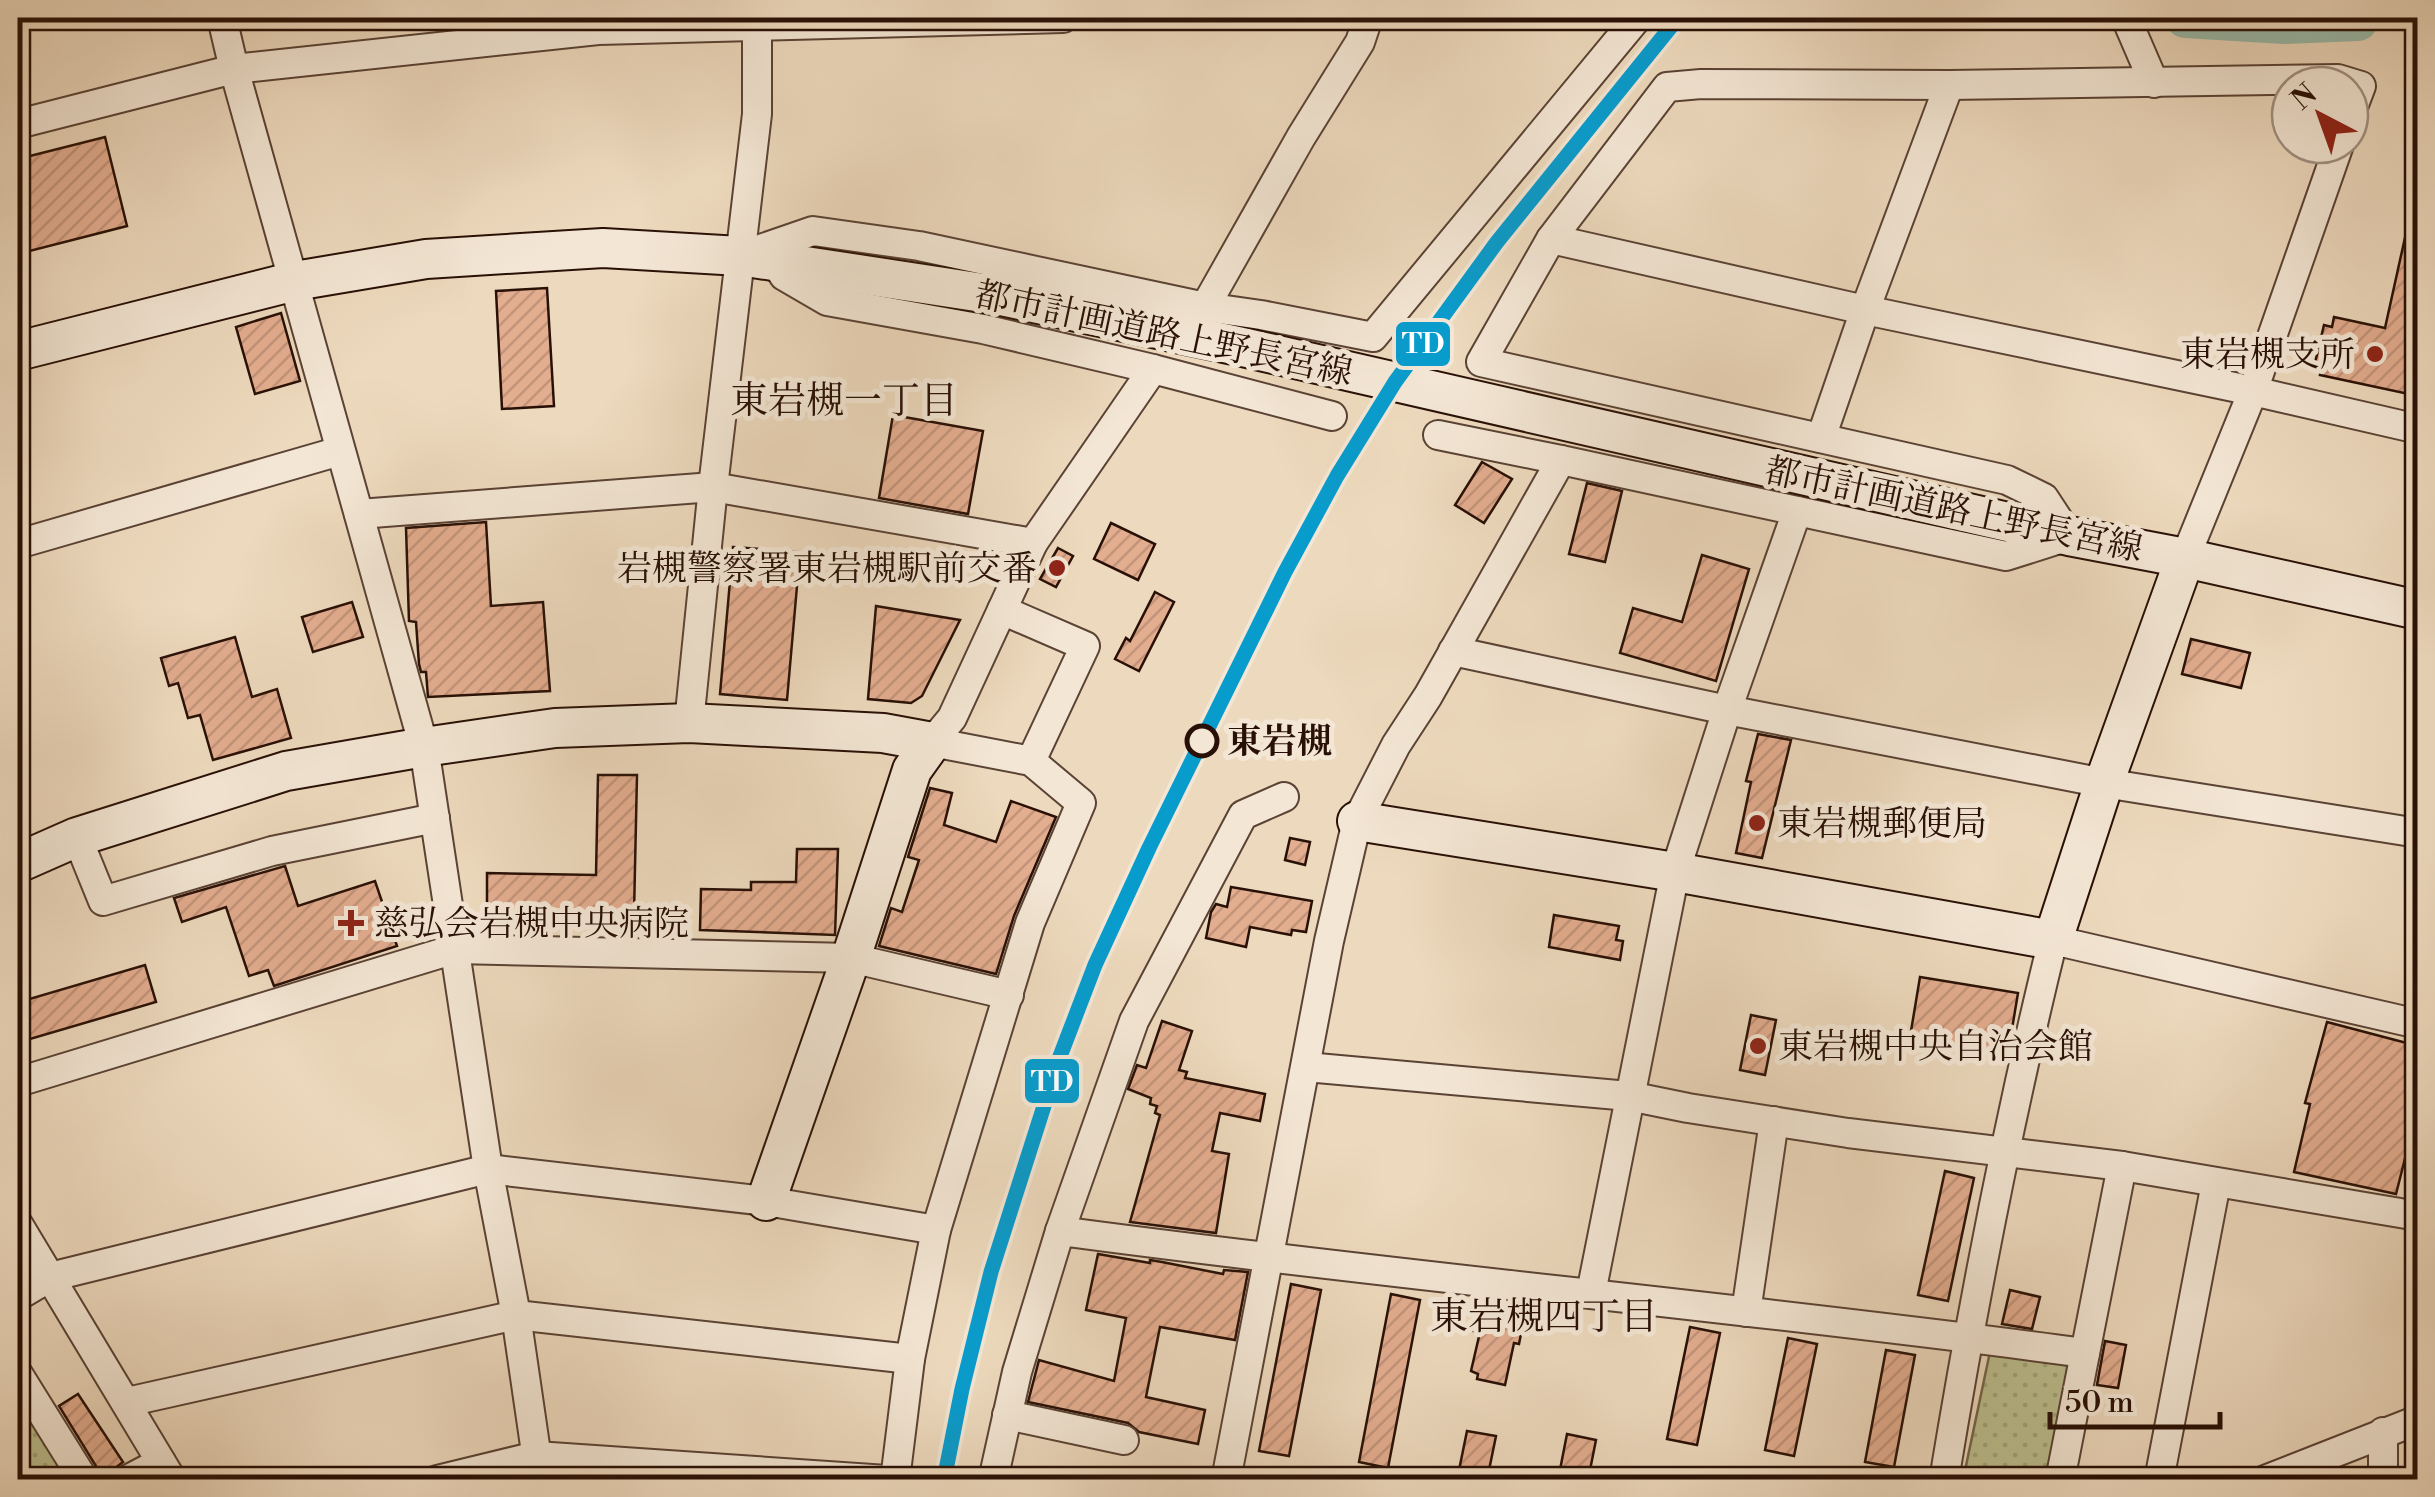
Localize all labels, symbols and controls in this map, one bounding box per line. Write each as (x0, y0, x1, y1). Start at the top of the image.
north arrow (2270, 65, 2370, 165)
text: N (2285, 77, 2324, 118)
street label: 都市計画道路上野長宮線 (971, 273, 1356, 396)
line badge: TD (1394, 320, 1452, 368)
text: TD (1402, 327, 1444, 362)
place label: 東岩槻支所 (2180, 334, 2355, 377)
marker: 東岩槻支所 (2364, 343, 2386, 365)
district label: 東岩槻一丁目 (730, 378, 958, 425)
street label: 都市計画道路上野長宮線 (1761, 449, 2146, 572)
place label: 岩槻警察署東岩槻駅前交番 (617, 548, 1037, 591)
marker: 岩槻警察署東岩槻駅前交番 (1046, 557, 1068, 579)
place label: 東岩槻 (1227, 721, 1332, 764)
marker: 東岩槻 (1186, 725, 1218, 757)
place label: 東岩槻郵便局 (1777, 803, 1987, 846)
marker: 東岩槻郵便局 (1746, 812, 1768, 834)
place label: 慈弘会岩槻中央病院 (374, 903, 689, 946)
marker: 慈弘会岩槻中央病院 (338, 910, 364, 936)
place label: 東岩槻中央自治会館 (1778, 1026, 2093, 1069)
marker: 東岩槻中央自治会館 (1747, 1035, 1769, 1057)
line badge: TD (1023, 1057, 1081, 1105)
text: TD (1031, 1065, 1073, 1100)
district label: 東岩槻四丁目 (1430, 1294, 1658, 1341)
scale bar (2050, 1367, 2220, 1429)
text: 50 m (2065, 1384, 2134, 1422)

